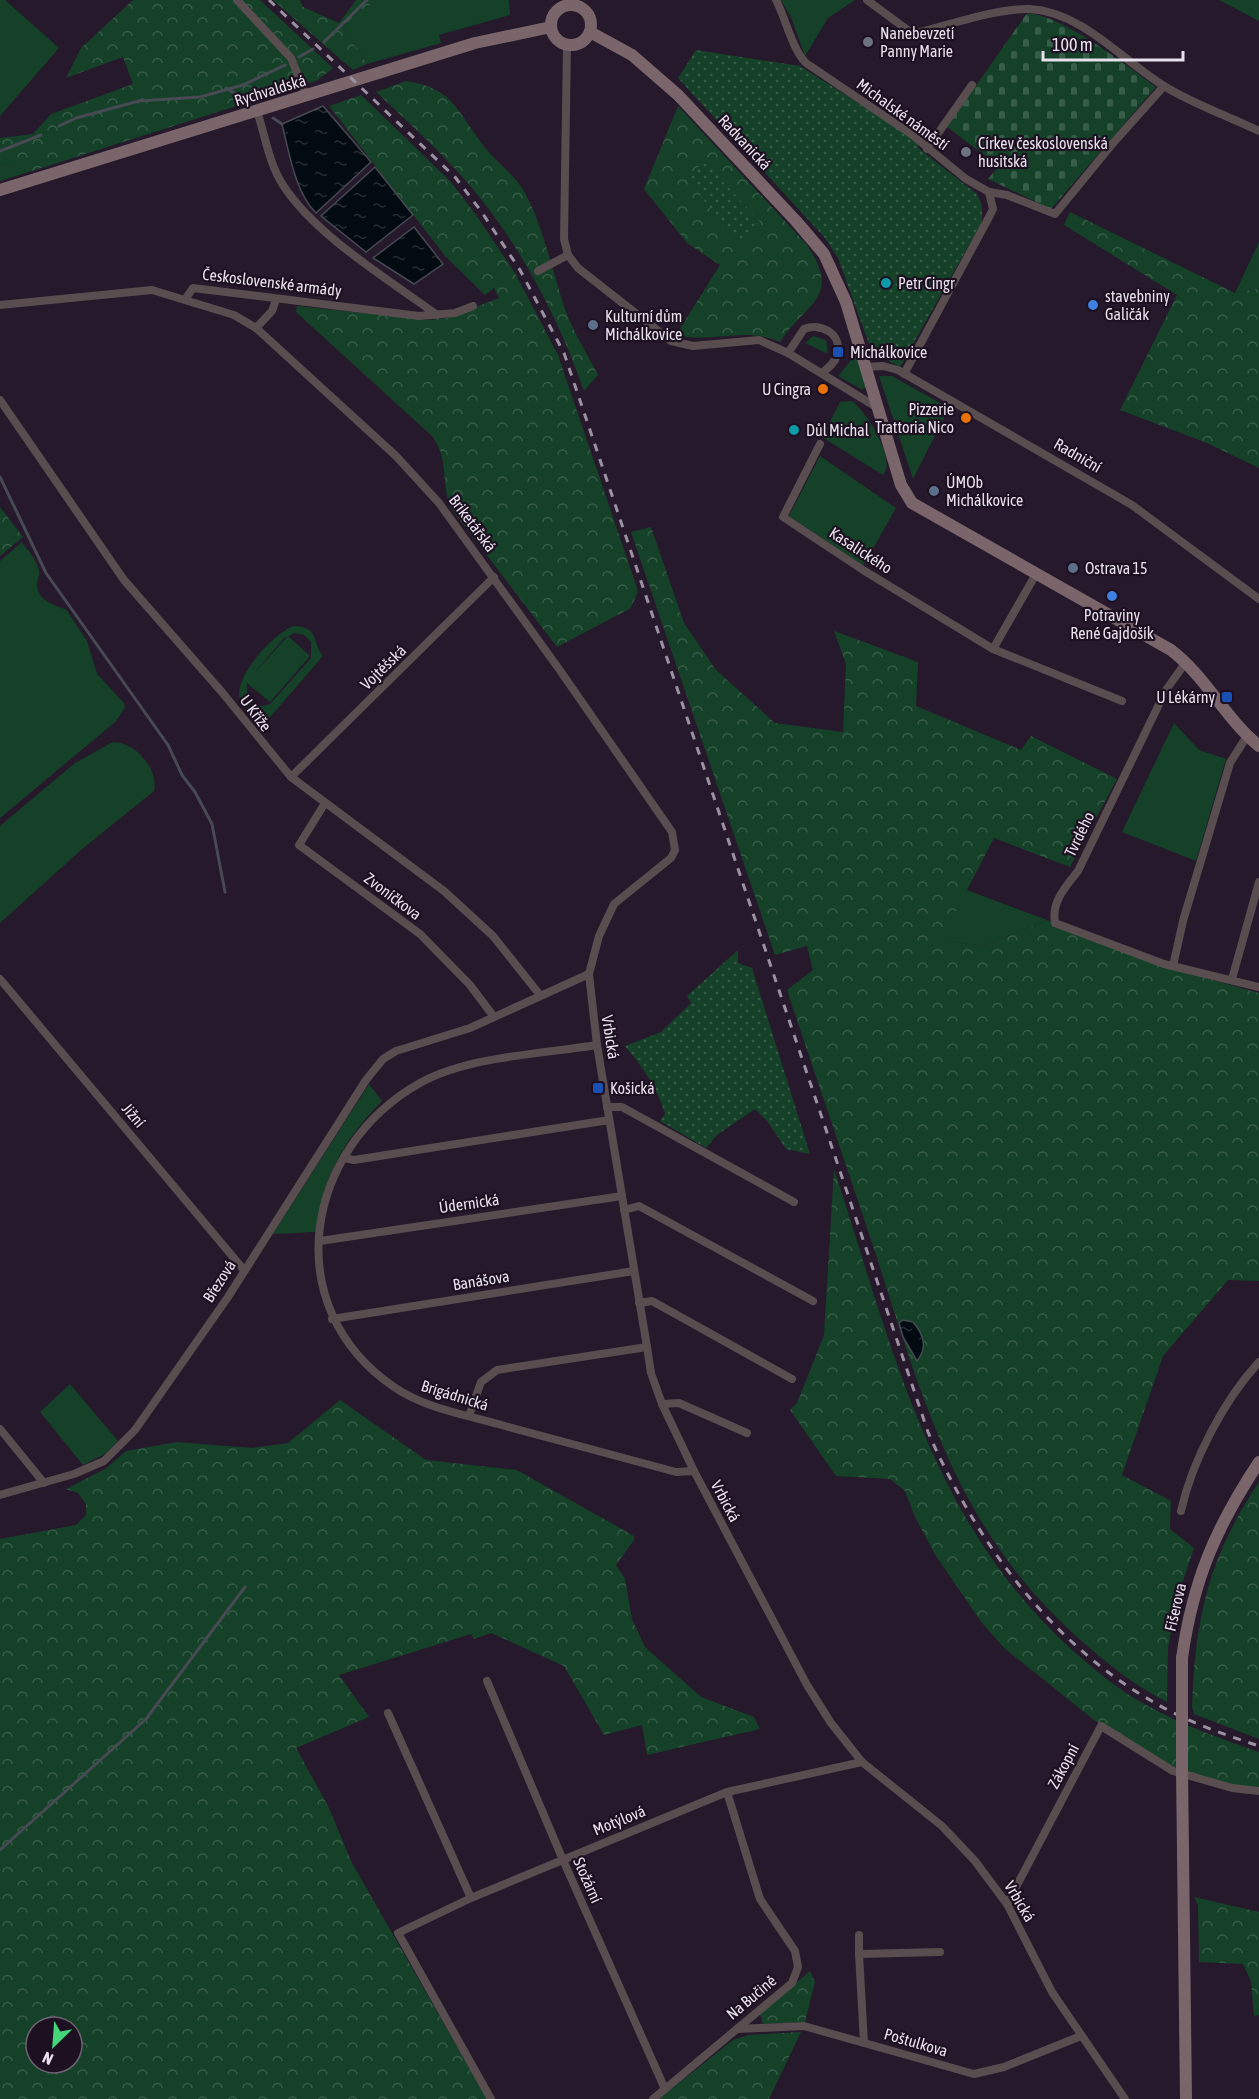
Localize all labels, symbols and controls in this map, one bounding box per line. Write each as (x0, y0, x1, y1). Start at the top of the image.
place label: Nanebevzetí Panny Marie (880, 24, 955, 61)
scale bar (1043, 24, 1182, 62)
text: 100 m (1052, 34, 1093, 55)
marker: Nanebevzetí Panny Marie (861, 35, 875, 49)
street label: Rychvaldská (232, 71, 308, 110)
street label: Michalské náměstí (853, 75, 953, 154)
street label: Radvanická (715, 111, 775, 173)
place label: Církev československá husitská (978, 134, 1108, 170)
marker: Církev československá husitská (959, 145, 973, 159)
street label: Československé armády (201, 265, 343, 301)
place label: Petr Cingr (898, 274, 955, 293)
marker: Petr Cingr (879, 276, 893, 290)
place label: stavebniny Galičák (1105, 287, 1170, 323)
marker: stavebniny Galičák (1086, 298, 1100, 312)
place label: Kulturní dům Michálkovice (605, 307, 682, 343)
marker: Kulturní dům Michálkovice (586, 318, 600, 332)
place label: Michálkovice (850, 343, 927, 361)
marker: Michálkovice (831, 345, 845, 359)
place label: U Cingra (762, 380, 811, 399)
marker: U Cingra (816, 382, 830, 396)
place label: Pizzerie Trattoria Nico (875, 400, 954, 436)
marker: Pizzerie Trattoria Nico (959, 411, 973, 425)
place label: Důl Michal (806, 421, 870, 439)
marker: Důl Michal (787, 423, 801, 437)
street label: Radniční (1051, 434, 1105, 476)
place label: ÚMOb Michálkovice (946, 473, 1023, 509)
marker: ÚMOb Michálkovice (927, 484, 941, 498)
street label: Briketářská (446, 491, 500, 555)
street label: Kasalického (826, 523, 896, 577)
place label: Ostrava 15 (1085, 559, 1148, 577)
marker: Ostrava 15 (1066, 561, 1080, 575)
marker: Potraviny René Gajdošík (1105, 589, 1119, 603)
place label: Potraviny René Gajdošík (1070, 606, 1154, 643)
street label: Vojtěšská (357, 641, 410, 694)
place label: U Lékárny (1156, 688, 1215, 707)
marker: U Lékárny (1220, 690, 1234, 704)
street label: U Kříže (237, 691, 275, 735)
street label: Tvrdého (1060, 809, 1098, 859)
street label: Zvoníčkova (361, 869, 425, 923)
street label: Vrbická (599, 1014, 623, 1060)
place label: Košická (610, 1079, 655, 1097)
marker: Košická (591, 1081, 605, 1095)
street label: Jižní (119, 1099, 149, 1131)
street label: Údernická (438, 1190, 500, 1216)
street label: Březová (199, 1257, 239, 1305)
street label: Banášova (451, 1267, 511, 1293)
street label: Brigádnická (419, 1376, 491, 1415)
street label: Vrbická (708, 1477, 744, 1525)
street label: Fišerova (1161, 1581, 1189, 1633)
street label: Zákopní (1044, 1740, 1083, 1792)
street label: Motýlová (590, 1801, 648, 1840)
street label: Stožární (570, 1854, 606, 1906)
street label: Vrbická (1001, 1877, 1039, 1925)
street label: Na Bučině (723, 1971, 779, 2023)
north arrow (24, 2015, 84, 2075)
street label: Poštulkova (882, 2024, 950, 2060)
text: N (40, 2048, 56, 2069)

